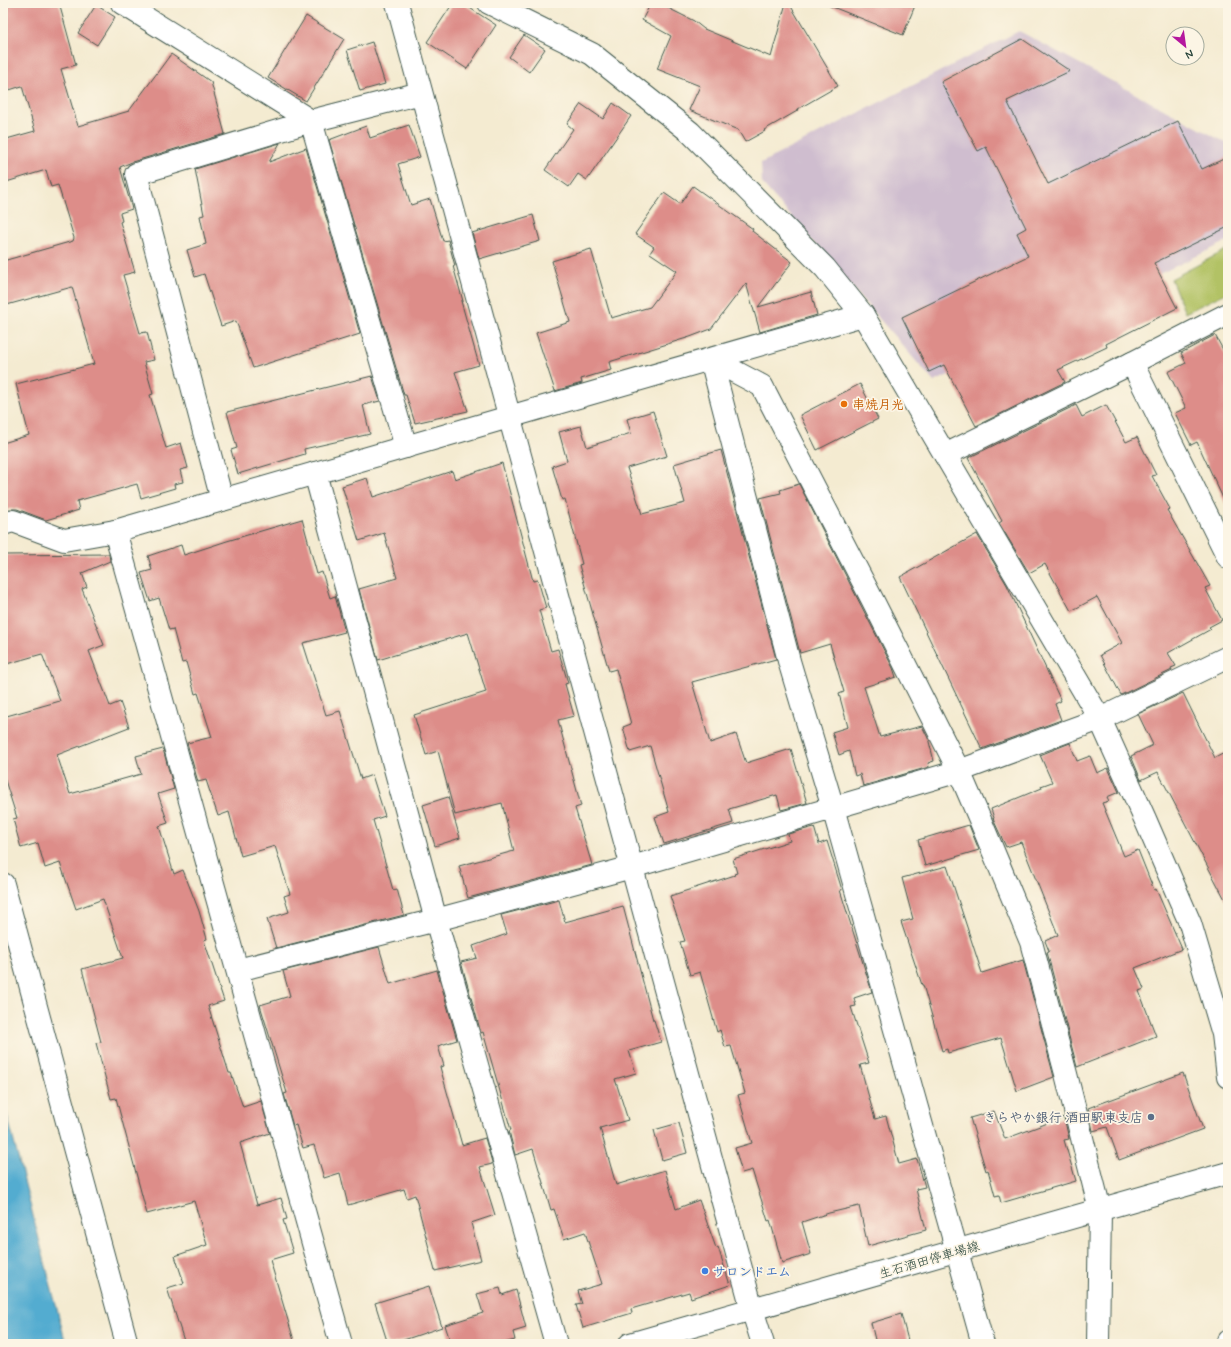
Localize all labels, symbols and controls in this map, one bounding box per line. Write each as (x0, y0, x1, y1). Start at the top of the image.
north arrow (1165, 26, 1205, 66)
text: N (1183, 46, 1196, 62)
place label: 串焼月光 (852, 397, 904, 414)
marker: 串焼月光 (839, 399, 849, 409)
place label: きらやか銀行 酒田駅東支店 (983, 1110, 1143, 1127)
marker: きらやか銀行 酒田駅東支店 (1146, 1112, 1156, 1122)
street label: 生石酒田停車場線 (877, 1238, 983, 1283)
place label: サロンドエム (713, 1264, 791, 1281)
marker: サロンドエム (700, 1266, 710, 1276)

